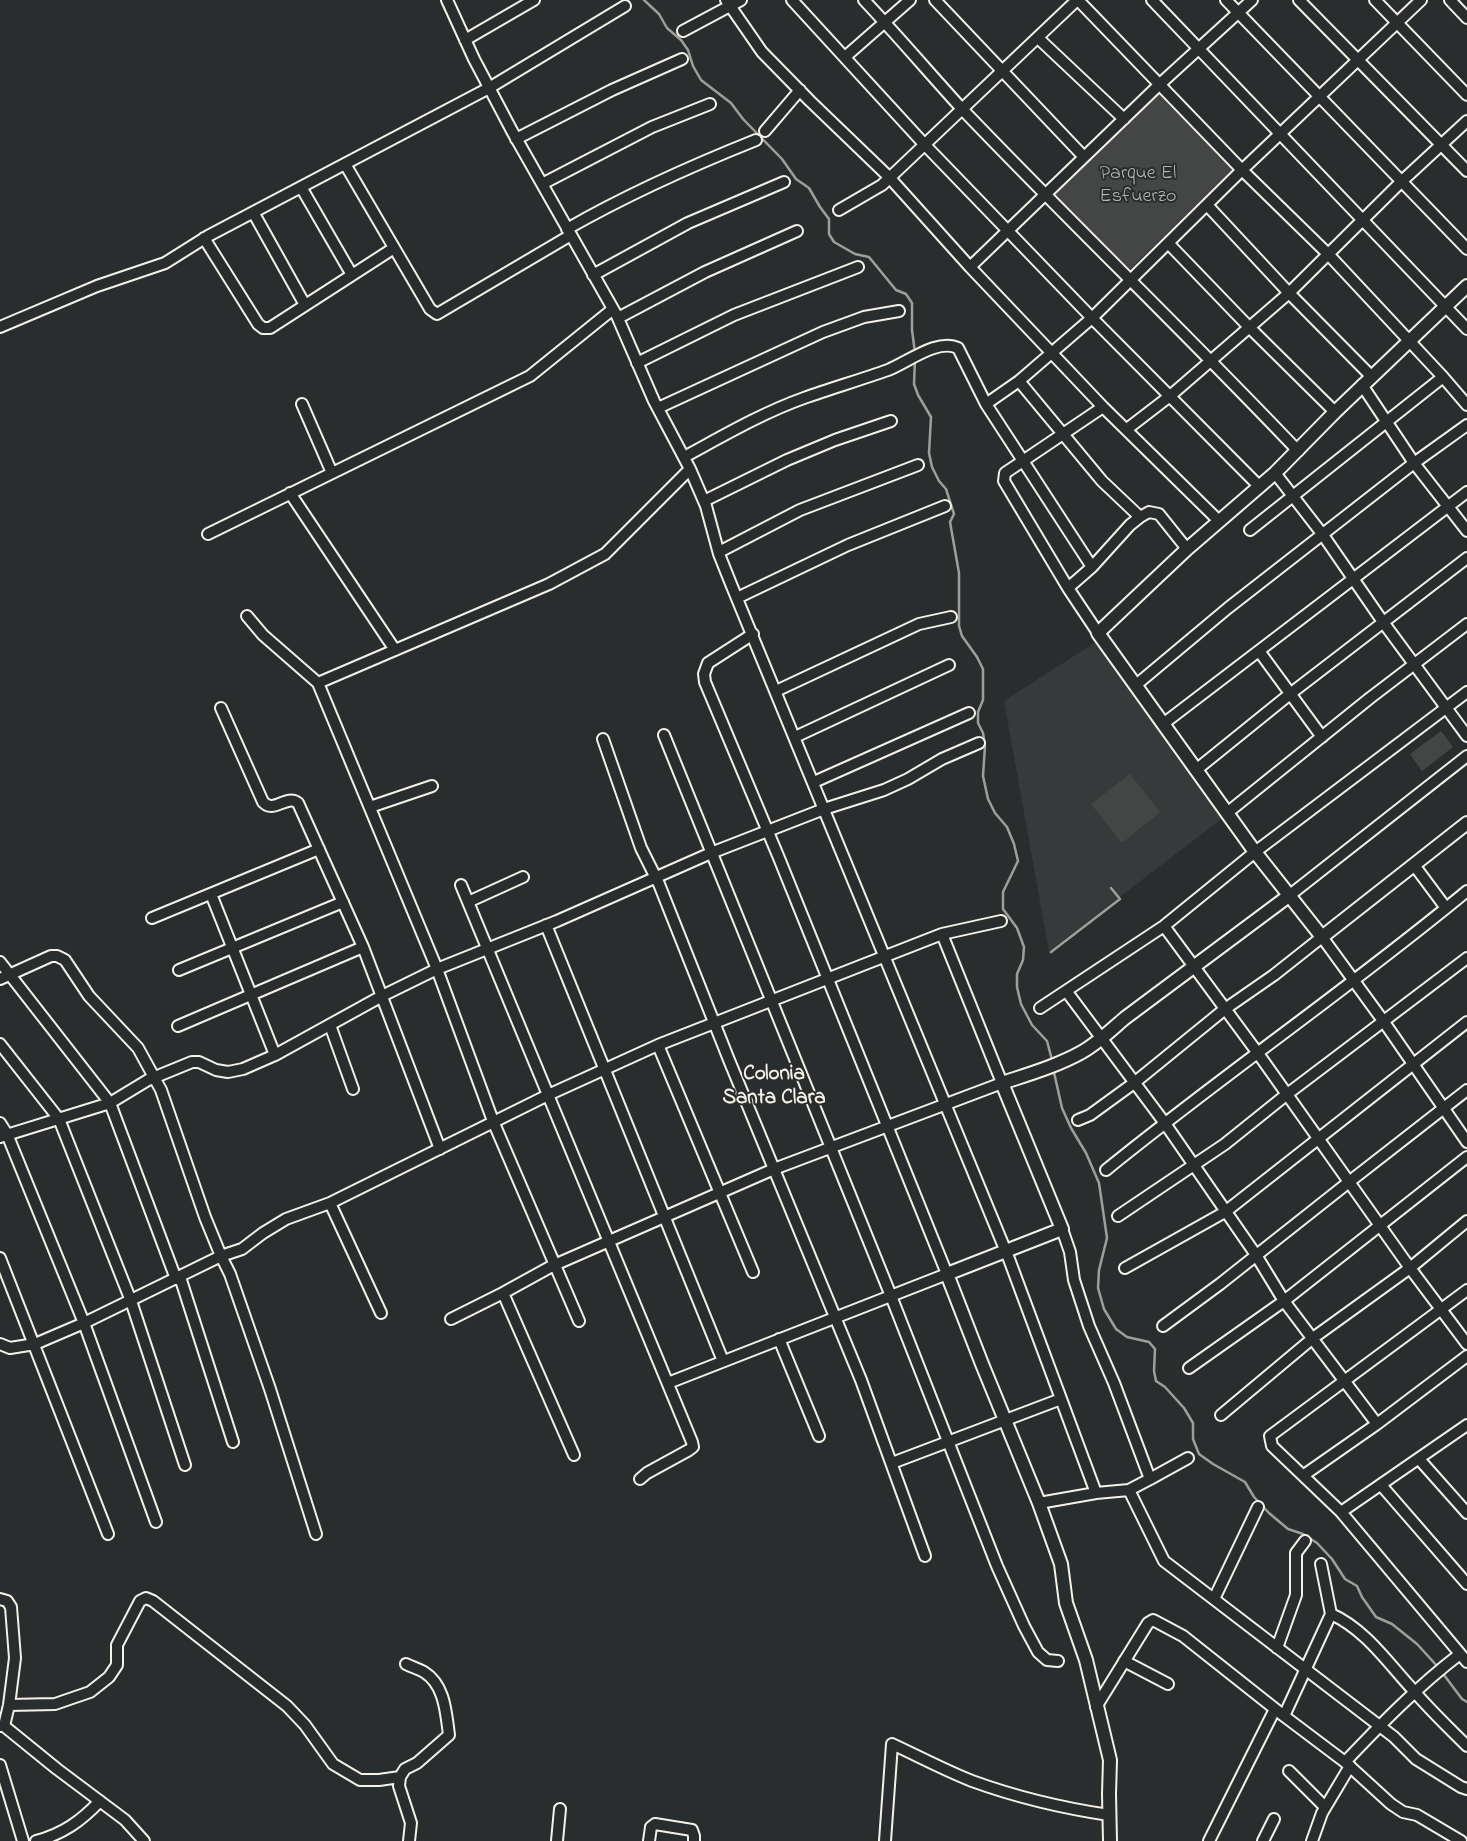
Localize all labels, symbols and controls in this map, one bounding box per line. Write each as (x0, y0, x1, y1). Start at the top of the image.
park label: Parque El Esfuerzo (1100, 163, 1176, 210)
district label: Colonia Santa Clara (722, 1063, 826, 1113)

